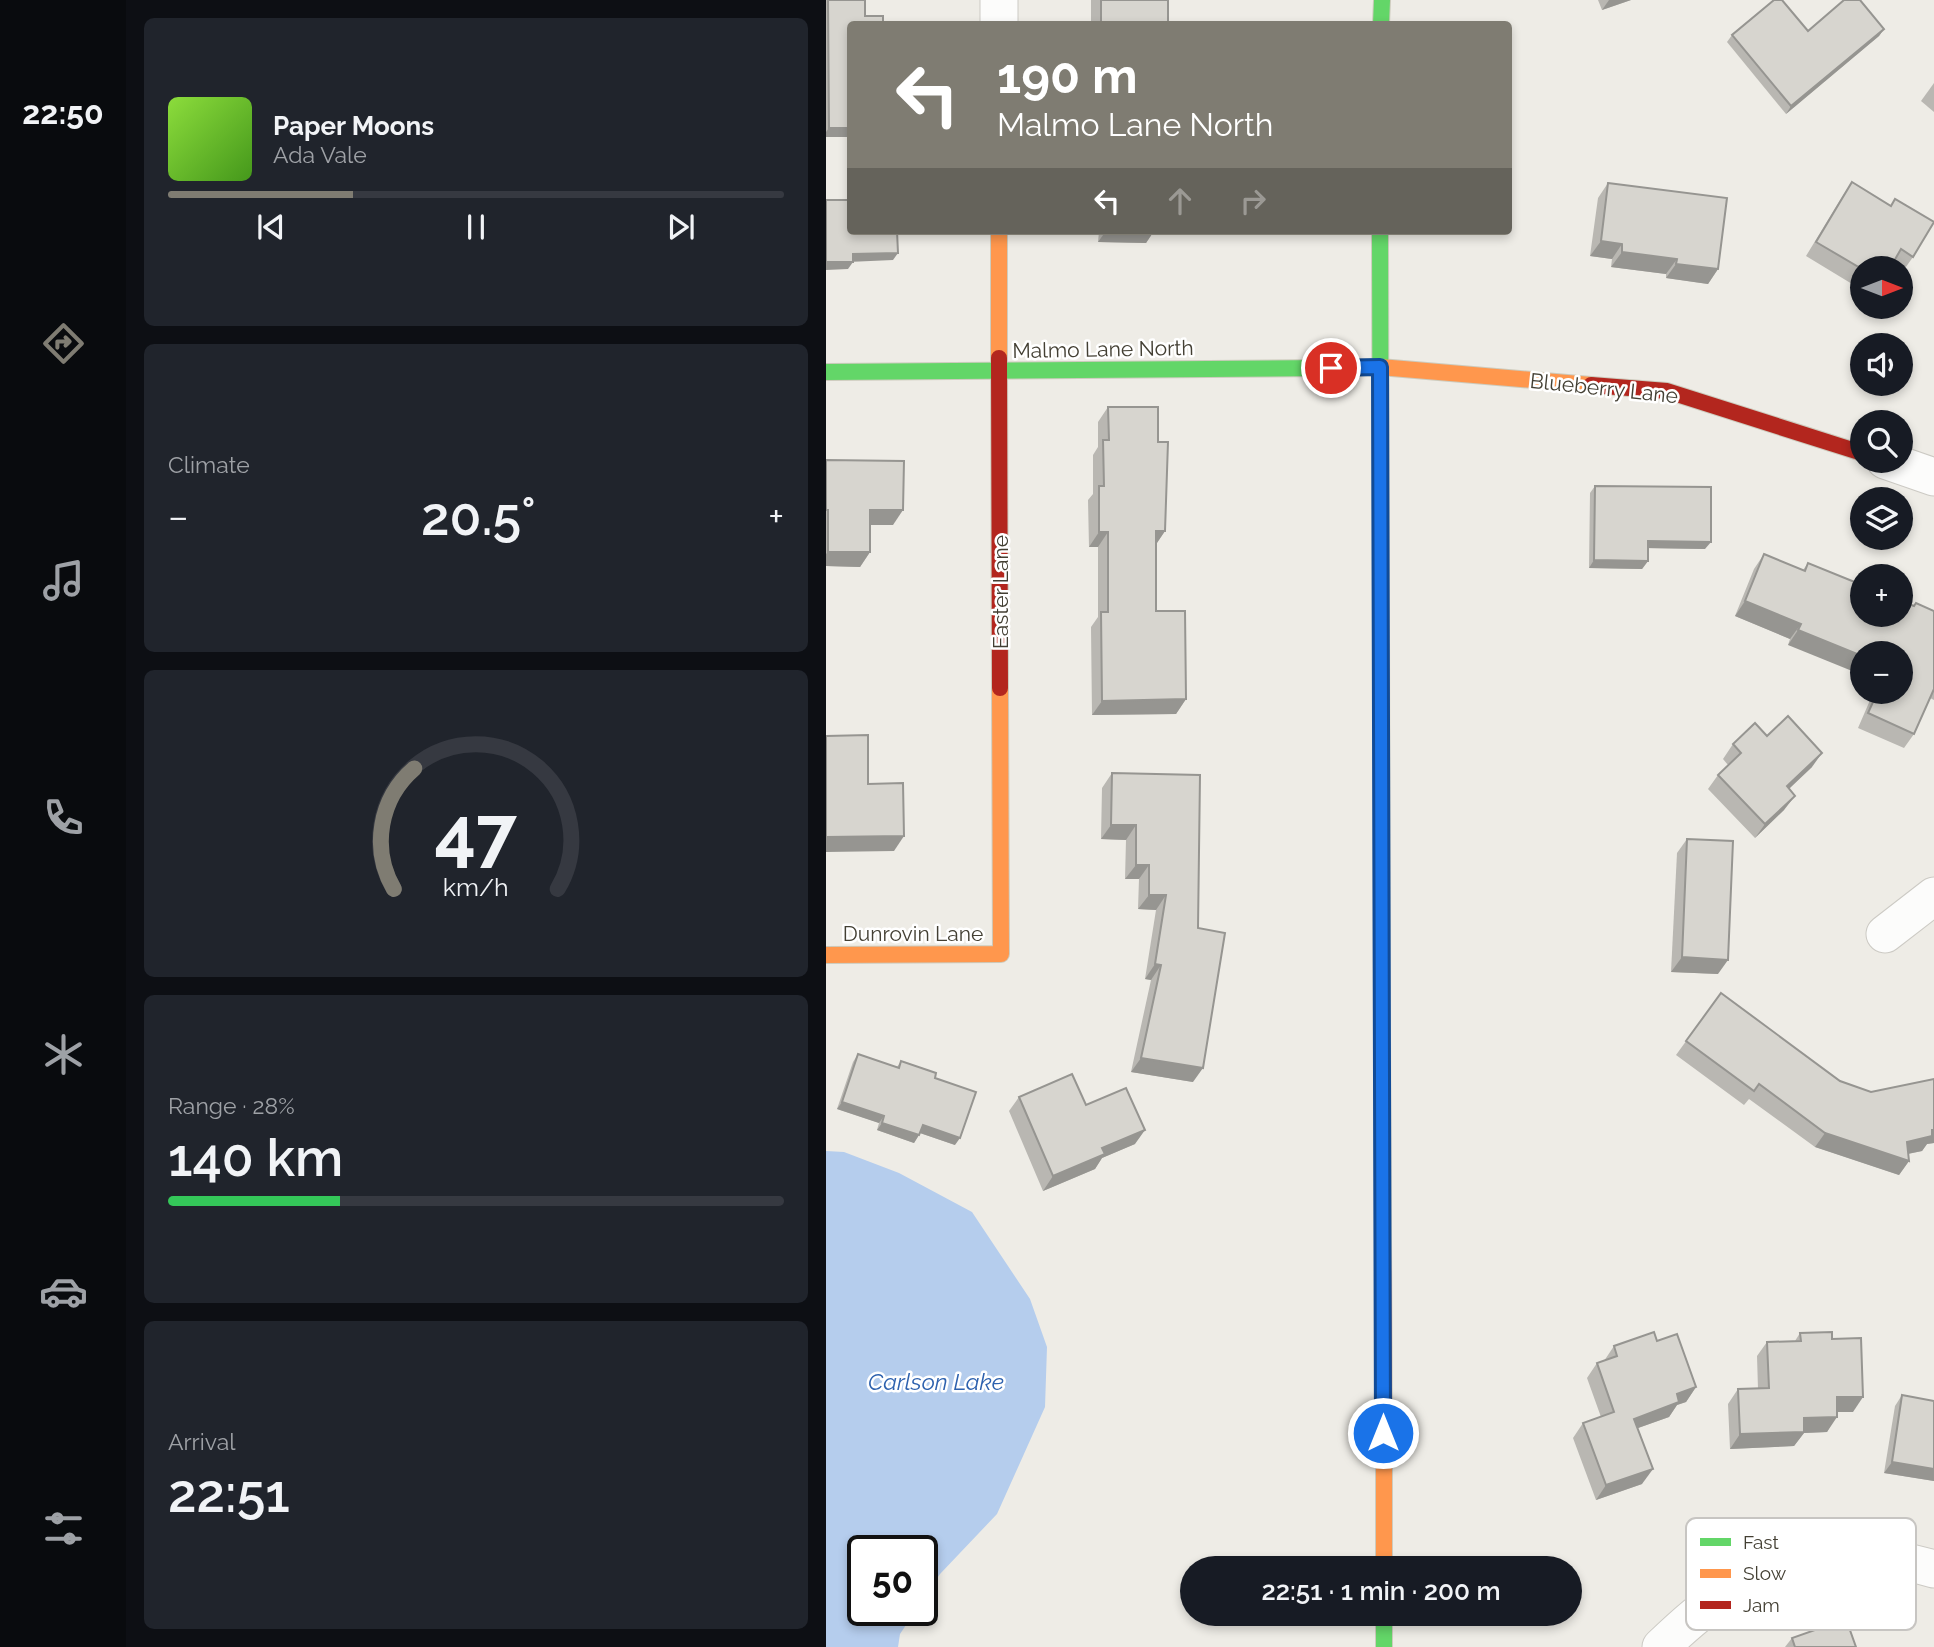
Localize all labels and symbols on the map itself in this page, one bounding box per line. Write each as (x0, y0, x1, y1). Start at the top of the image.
north arrow (1850, 256, 1913, 318)
street label: Malmo Lane North (1012, 335, 1194, 363)
pin (1301, 338, 1361, 398)
street label: Blueberry Lane (1529, 368, 1679, 408)
street label: Easter Lane (988, 535, 1013, 649)
street label: Dunrovin Lane (843, 921, 983, 946)
water label: Carlson Lake (868, 1368, 1004, 1395)
position arrow (1346, 1396, 1420, 1470)
legend (1686, 1518, 1916, 1630)
text: Fast (1743, 1531, 1779, 1553)
speed limit sign: 50 (847, 1535, 938, 1626)
text: Slow (1743, 1562, 1787, 1584)
text: Jam (1743, 1594, 1780, 1616)

